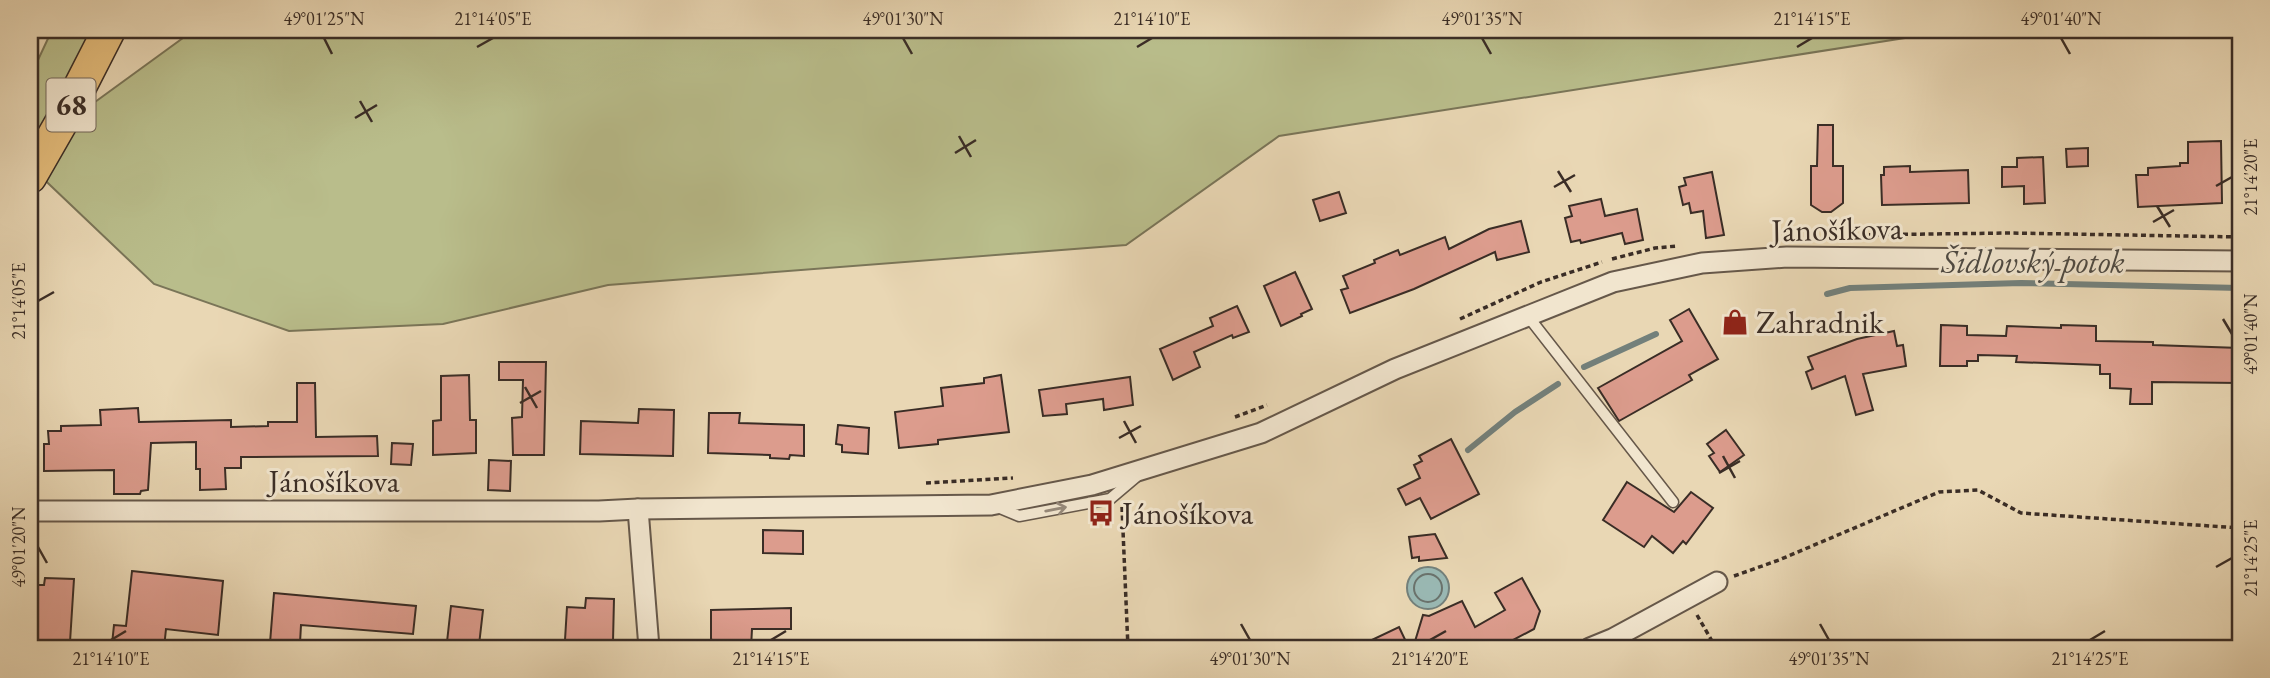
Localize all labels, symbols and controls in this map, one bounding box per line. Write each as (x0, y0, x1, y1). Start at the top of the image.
text: 49°01'25"N (284, 7, 365, 30)
text: 21°14'05"E (455, 7, 531, 30)
text: 49°01'30"N (863, 7, 944, 30)
text: 21°14'10"E (1114, 7, 1190, 30)
text: 49°01'35"N (1442, 7, 1523, 30)
text: 21°14'15"E (1774, 7, 1850, 30)
text: 49°01'40"N (2021, 7, 2102, 30)
road number: 68 (46, 78, 96, 132)
text: 21°14'20"E (2239, 139, 2262, 215)
street label: Jánošíkova (1768, 207, 1903, 251)
water label: Šidlovský potok (1940, 240, 2125, 283)
text: 21°14'05"E (7, 263, 30, 339)
text: 49°01'40"N (2239, 293, 2262, 374)
place label: Zahradnik (1756, 301, 1885, 343)
shop icon: Zahradnik (1720, 307, 1750, 337)
street label: Jánošíkova (265, 460, 400, 502)
place label: Jánošíkova (1119, 492, 1253, 534)
bus stop icon: Jánošíkova (1086, 498, 1116, 528)
one-way arrow (1044, 502, 1067, 516)
text: 49°01'20"N (7, 506, 30, 587)
text: 21°14'25"E (2239, 520, 2262, 596)
text: 21°14'10"E (73, 647, 149, 670)
text: 21°14'15"E (733, 647, 809, 670)
text: 49°01'30"N (1210, 647, 1291, 670)
text: 21°14'20"E (1392, 647, 1468, 670)
text: 49°01'35"N (1789, 647, 1870, 670)
text: 21°14'25"E (2052, 647, 2128, 670)

